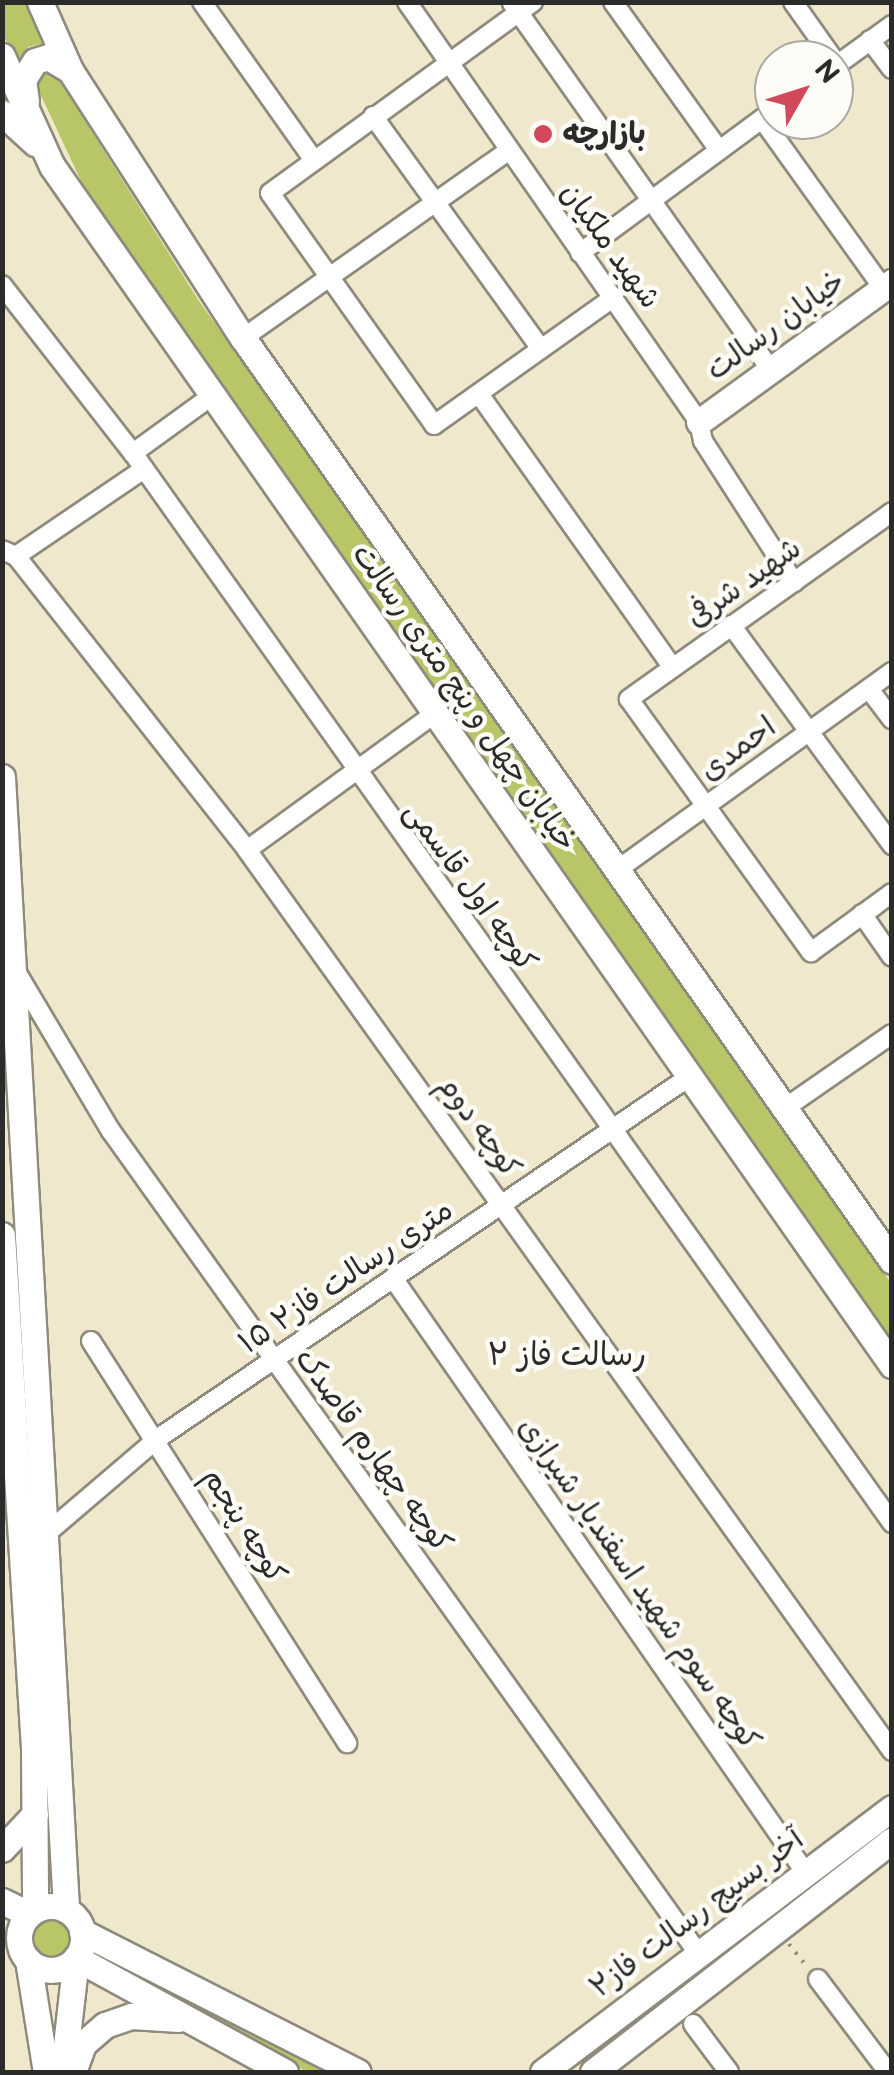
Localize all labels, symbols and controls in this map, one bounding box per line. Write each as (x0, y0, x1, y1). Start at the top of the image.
north arrow (754, 40, 854, 140)
text: N (807, 54, 846, 91)
place label: بازارچه (563, 116, 646, 152)
marker: بازارچه (532, 123, 554, 145)
street label: شهید ملکیان (552, 176, 668, 316)
street label: خیابان رسالت (700, 264, 852, 388)
street label: شهید شرفی (680, 530, 808, 636)
street label: خیابان چهل و پنج متری رسالت (344, 538, 584, 858)
street label: احمدی (693, 709, 783, 789)
street label: کوچه اول قاسمی (396, 795, 544, 979)
street label: کوچه دوم (430, 1069, 528, 1185)
street label: ۱۵ متری رسالت فاز۲ (232, 1192, 460, 1362)
district label: رسالت فاز ۲ (488, 1337, 646, 1375)
street label: کوچه چهارم قاصدک (287, 1342, 459, 1560)
street label: کوچه سوم شهید اسفندیار شیرازی (510, 1411, 768, 1757)
street label: کوچه پنجم (194, 1462, 294, 1590)
street label: آخر بسیج رسالت فاز۲ (583, 1822, 811, 2006)

